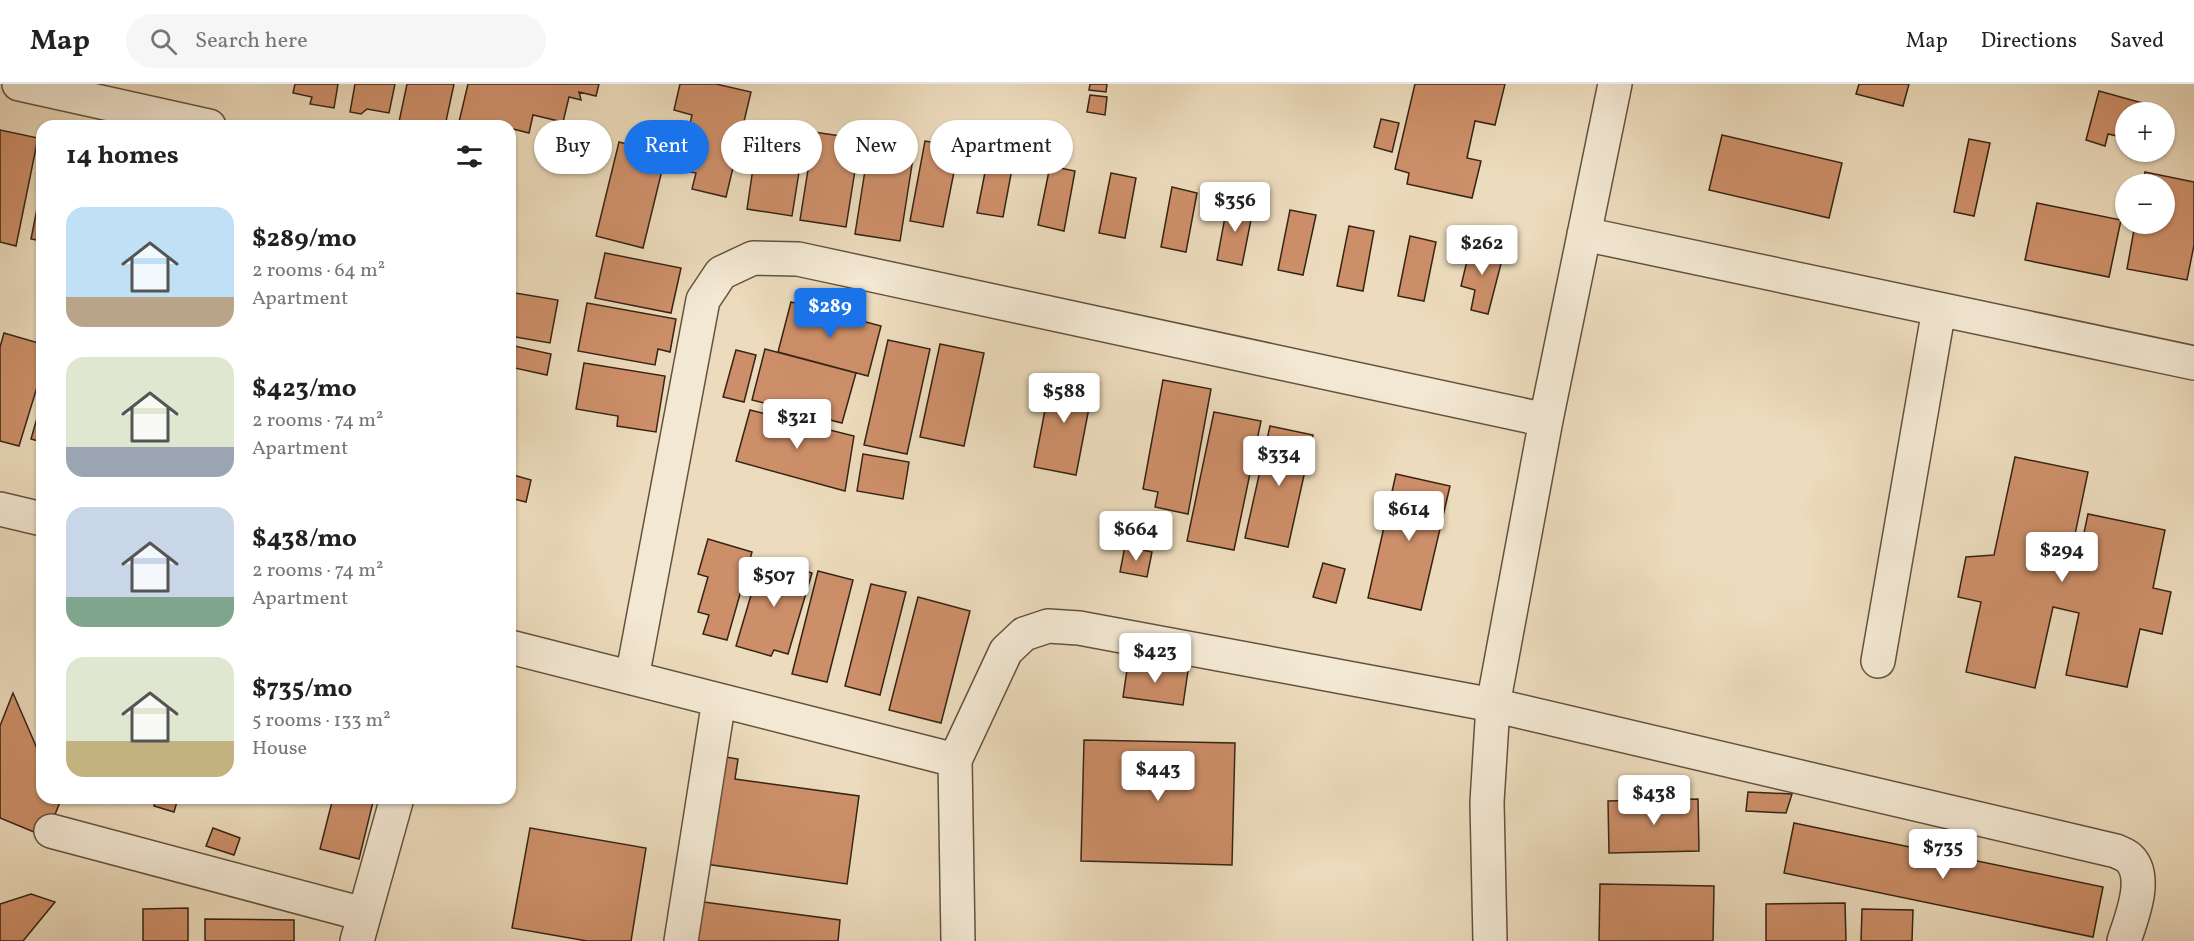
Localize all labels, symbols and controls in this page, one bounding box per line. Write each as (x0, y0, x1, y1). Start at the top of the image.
search box (126, 14, 546, 68)
text: Map (30, 22, 90, 61)
icon: search (147, 25, 180, 58)
text: Search here (195, 26, 308, 57)
text: Map (1906, 27, 1948, 56)
text: Directions (1981, 27, 2077, 56)
text: Saved (2110, 27, 2164, 56)
map controls (2115, 102, 2175, 234)
button: + (2115, 102, 2175, 162)
chip: Buy (534, 120, 612, 174)
chip: Rent (624, 120, 709, 174)
chip: Filters (721, 120, 822, 174)
chip: New (834, 120, 918, 174)
chip: Apartment (930, 120, 1073, 174)
text: 14 homes (66, 138, 179, 174)
icon: filters (453, 140, 486, 173)
button: − (2115, 174, 2175, 234)
pin: $356 (1199, 182, 1271, 233)
text: $356 (1214, 187, 1256, 215)
text: $289/mo (252, 221, 357, 257)
pin: $262 (1446, 225, 1518, 276)
text: $262 (1461, 230, 1503, 258)
icon: home (114, 231, 186, 303)
text: 2 rooms · 64 m² (252, 257, 385, 285)
text: Apartment (252, 285, 348, 313)
pin: $289 (794, 288, 866, 339)
text: $289 (808, 293, 852, 321)
text: $423/mo (252, 371, 357, 407)
pin: $588 (1028, 373, 1100, 424)
text: $588 (1043, 378, 1085, 406)
icon: home (114, 381, 186, 453)
pin: $321 (761, 399, 833, 450)
text: $321 (777, 404, 817, 432)
text: 2 rooms · 74 m² (252, 407, 383, 435)
text: Apartment (252, 435, 348, 463)
pin: $334 (1243, 436, 1315, 487)
text: $334 (1257, 441, 1301, 469)
pin: $614 (1373, 491, 1445, 542)
text: $614 (1388, 496, 1430, 524)
pin: $664 (1100, 511, 1172, 562)
text: $664 (1114, 516, 1158, 544)
text: $438/mo (252, 521, 357, 557)
icon: home (114, 531, 186, 603)
pin: $294 (2026, 532, 2098, 583)
text: $294 (2040, 537, 2084, 565)
text: 2 rooms · 74 m² (252, 557, 383, 585)
pin: $507 (738, 557, 810, 608)
text: $507 (753, 562, 795, 590)
text: Apartment (252, 585, 348, 613)
pin: $423 (1119, 633, 1191, 684)
text: $423 (1133, 638, 1177, 666)
text: $735/mo (252, 671, 352, 707)
icon: home (114, 681, 186, 753)
text: 5 rooms · 133 m² (252, 707, 391, 735)
text: House (252, 735, 307, 763)
pin: $443 (1122, 751, 1194, 802)
text: $443 (1136, 756, 1180, 784)
pin: $438 (1618, 775, 1690, 826)
text: $438 (1632, 780, 1676, 808)
pin: $735 (1907, 829, 1979, 880)
text: $735 (1923, 834, 1963, 862)

